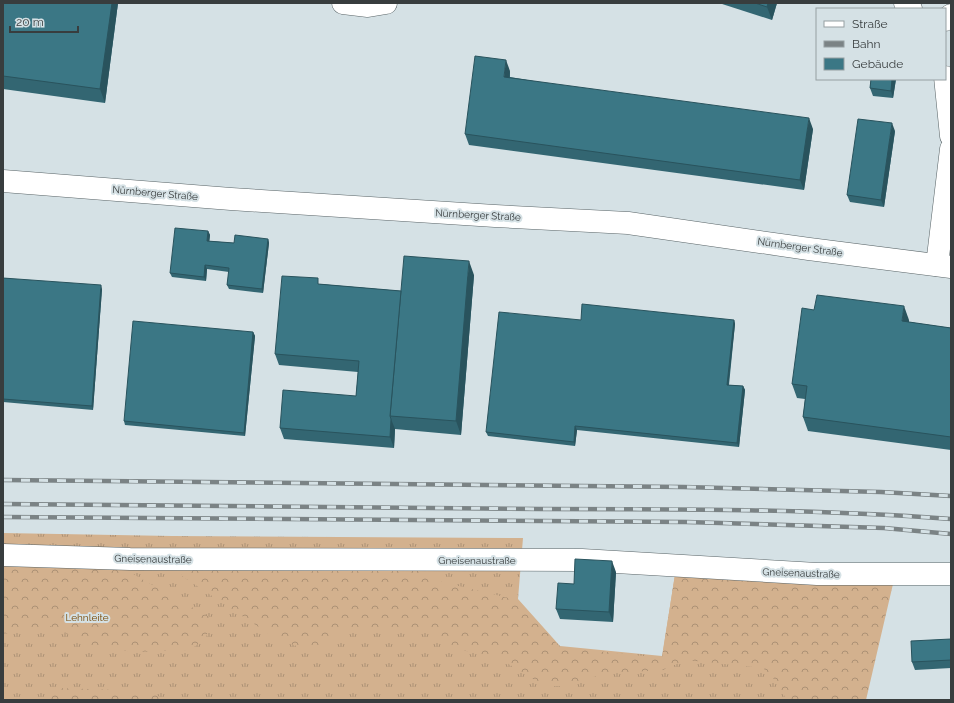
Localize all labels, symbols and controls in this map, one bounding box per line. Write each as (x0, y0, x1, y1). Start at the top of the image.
scale bar (10, 8, 78, 34)
legend (816, 8, 946, 80)
text: 20 m (16, 15, 44, 29)
text: Straße (852, 17, 888, 31)
text: Bahn (852, 37, 881, 51)
text: Gebäude (852, 57, 903, 71)
street label: Nürnberger Straße (112, 184, 198, 202)
street label: Nürnberger Straße (435, 207, 521, 223)
street label: Nürnberger Straße (757, 236, 843, 258)
street label: Gneisenaustraße (114, 553, 192, 565)
street label: Gneisenaustraße (438, 555, 516, 566)
street label: Gneisenaustraße (762, 566, 840, 580)
park label: Lehnleite (65, 612, 109, 623)

